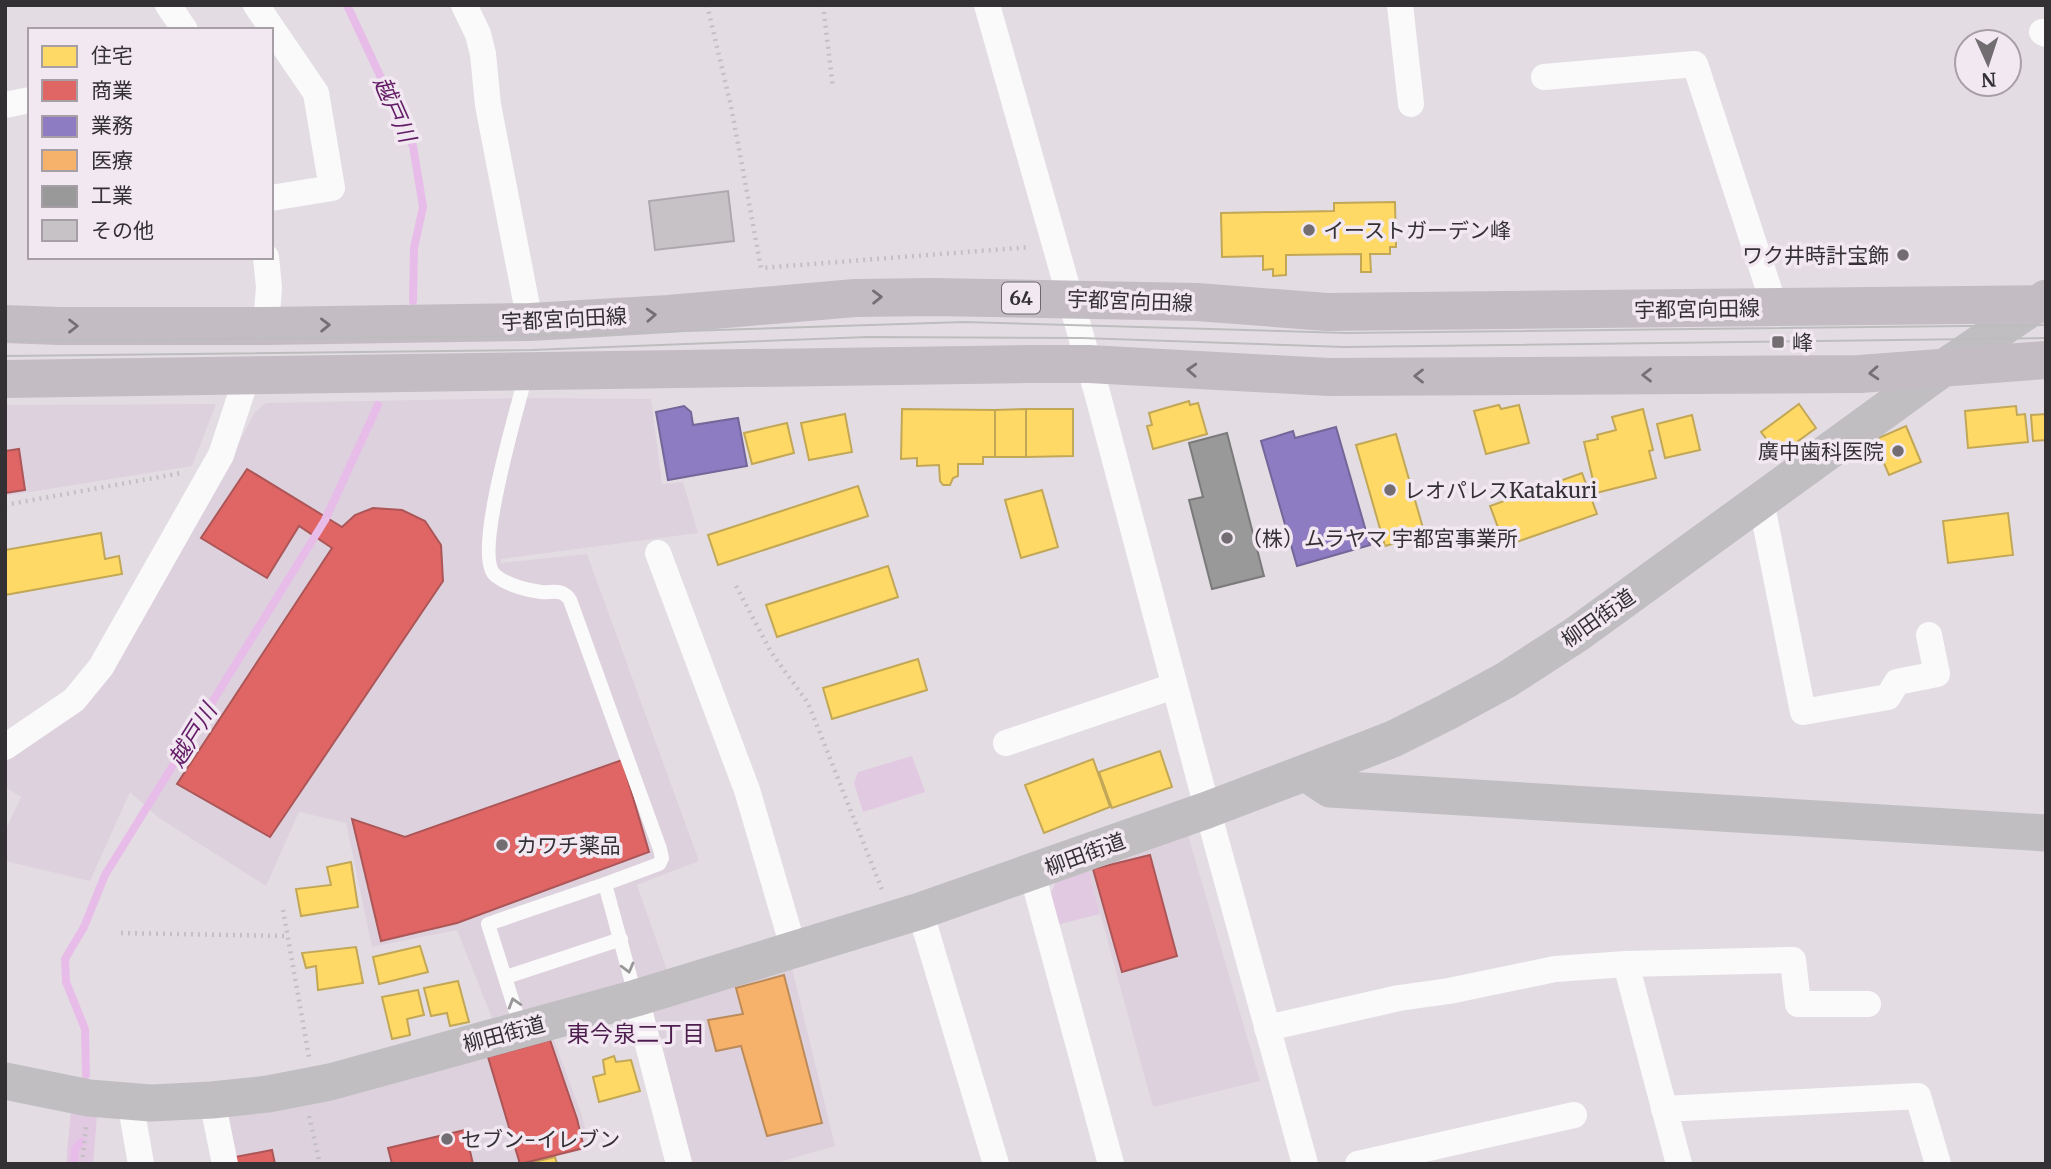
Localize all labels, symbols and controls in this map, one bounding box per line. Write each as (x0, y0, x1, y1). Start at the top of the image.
legend (28, 28, 273, 259)
north arrow (1953, 28, 2023, 98)
text: 住宅 (91, 42, 133, 69)
text: N (1981, 68, 1997, 92)
water label: 越戸川 (368, 72, 423, 149)
text: 商業 (91, 77, 133, 104)
text: 業務 (91, 112, 133, 139)
text: 医療 (91, 147, 133, 174)
text: 工業 (91, 182, 133, 209)
text: その他 (91, 217, 154, 244)
place label: イーストガーデン峰 (1323, 217, 1511, 244)
marker: イーストガーデン峰 (1301, 222, 1317, 238)
place label: ワク井時計宝飾 (1742, 242, 1889, 269)
marker: ワク井時計宝飾 (1895, 247, 1911, 263)
road number: 64 (1002, 282, 1040, 314)
street label: 宇都宮向田線 (1067, 285, 1193, 317)
one-way arrow (872, 290, 883, 305)
street label: 宇都宮向田線 (1634, 294, 1760, 324)
street label: 宇都宮向田線 (500, 302, 628, 336)
one-way arrow (645, 307, 656, 322)
one-way arrow (321, 317, 331, 333)
one-way arrow (69, 318, 79, 334)
place label: 峰 (1792, 329, 1813, 356)
marker: 峰 (1770, 334, 1786, 350)
one-way arrow (1186, 362, 1197, 377)
one-way arrow (1868, 365, 1879, 380)
one-way arrow (1641, 367, 1651, 383)
one-way arrow (1413, 368, 1424, 384)
place label: 廣中歯科医院 (1758, 438, 1884, 465)
marker: 廣中歯科医院 (1890, 443, 1906, 459)
place label: レオパレスKatakuri (1404, 477, 1598, 504)
marker: レオパレスKatakuri (1382, 482, 1398, 498)
place label: （株）ムラヤマ 宇都宮事業所 (1241, 525, 1518, 552)
marker: （株）ムラヤマ 宇都宮事業所 (1219, 530, 1235, 546)
street label: 柳田街道 (1556, 583, 1640, 653)
water label: 越戸川 (161, 696, 224, 772)
street label: 柳田街道 (1041, 827, 1129, 881)
place label: カワチ薬品 (516, 832, 621, 859)
marker: カワチ薬品 (494, 837, 510, 853)
one-way arrow (620, 962, 634, 974)
one-way arrow (507, 997, 522, 1009)
street label: 柳田街道 (460, 1010, 548, 1058)
district label: 東今泉二丁目 (567, 1019, 705, 1048)
place label: セブン-イレブン (461, 1126, 620, 1153)
marker: セブン-イレブン (439, 1131, 455, 1147)

